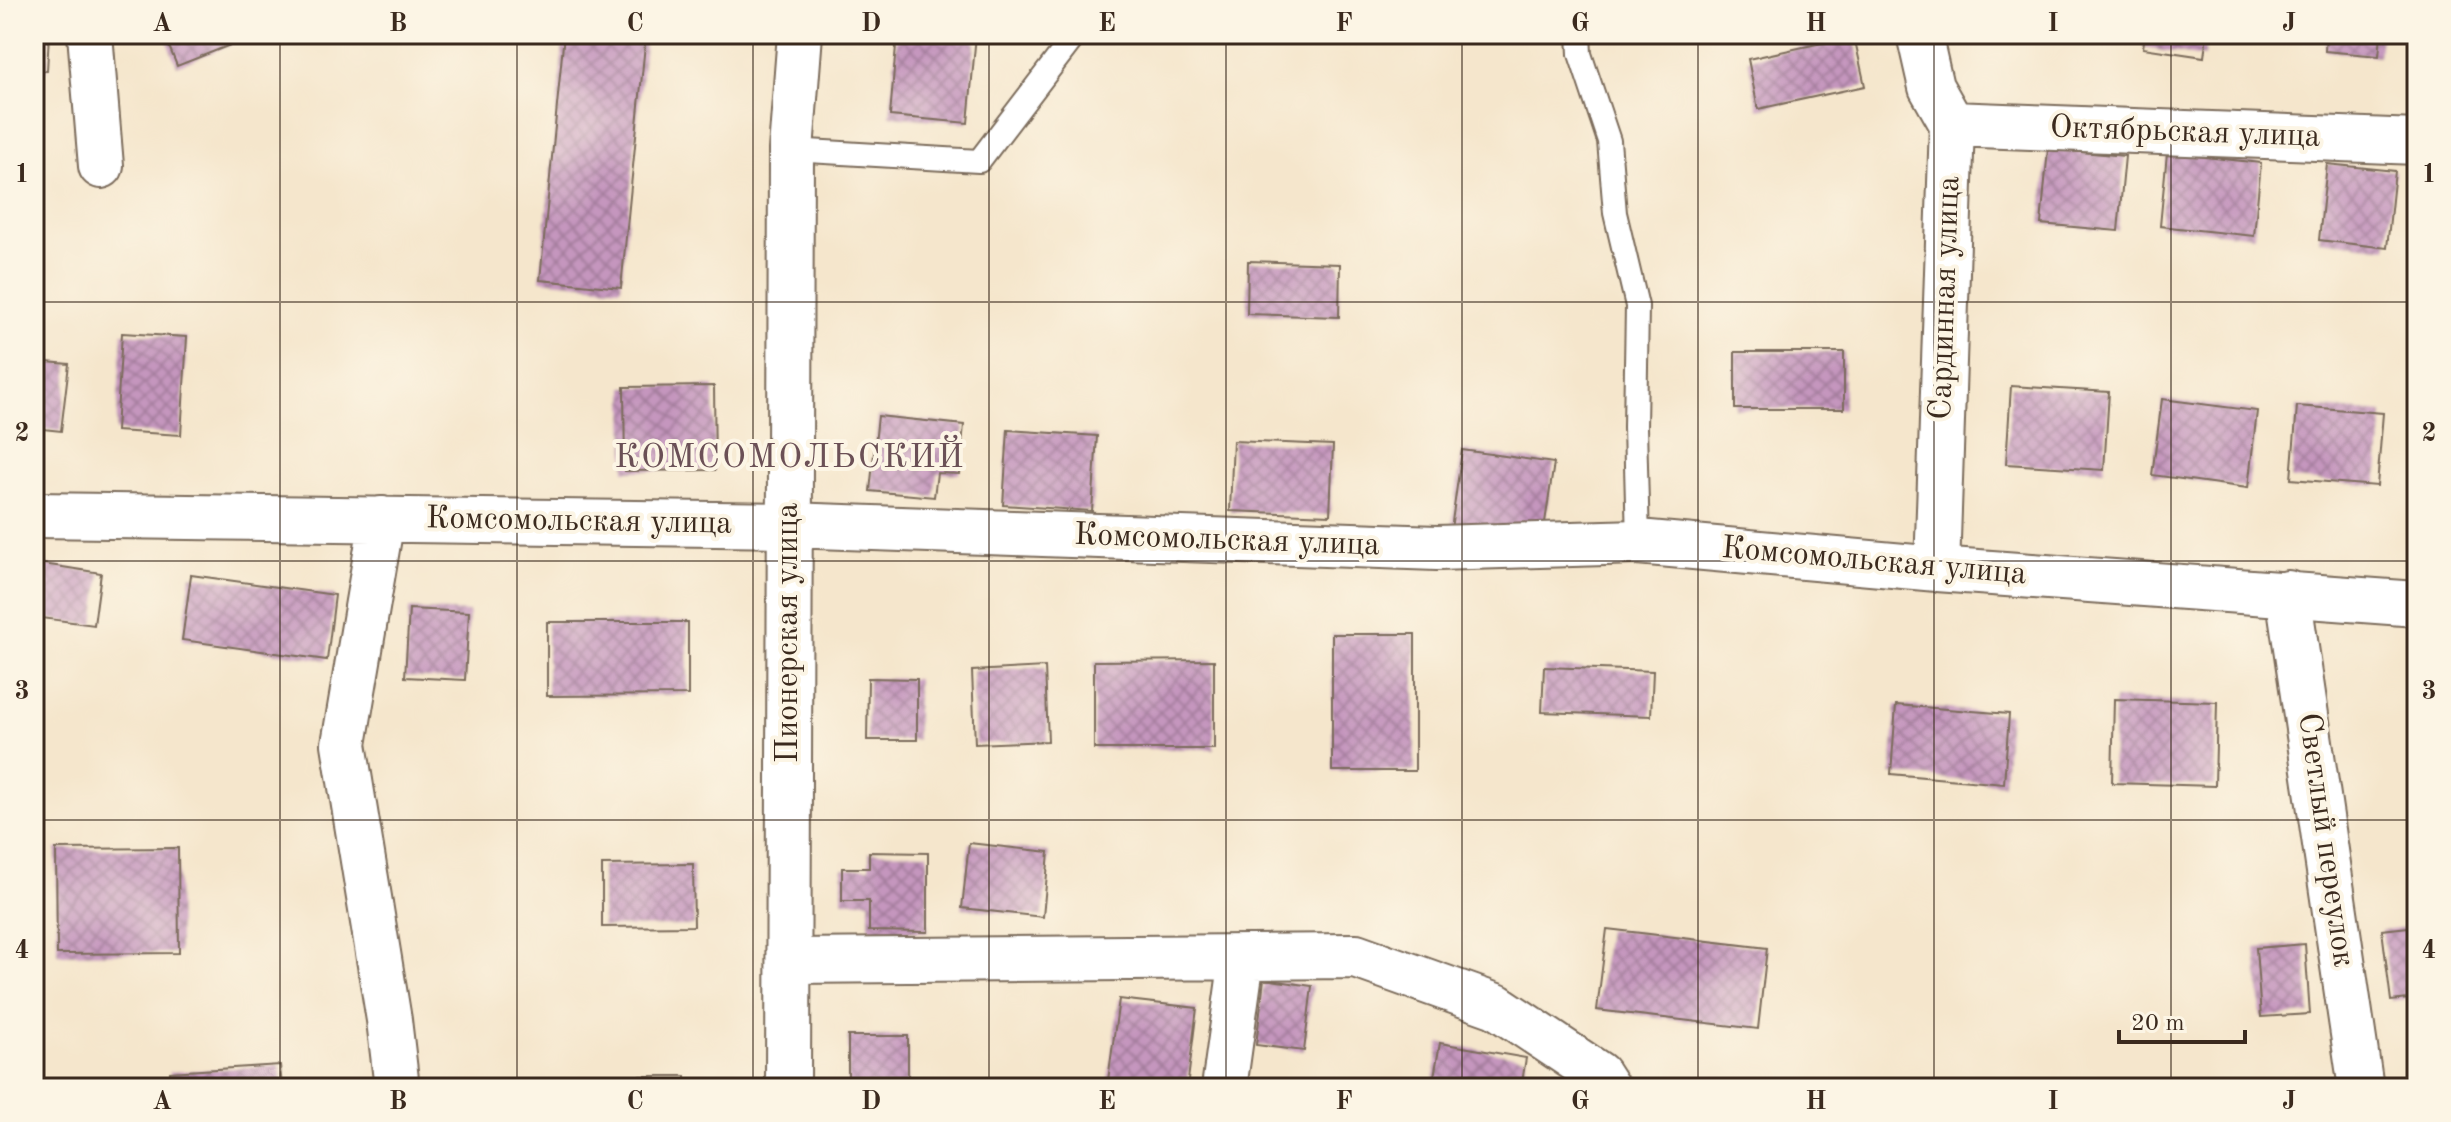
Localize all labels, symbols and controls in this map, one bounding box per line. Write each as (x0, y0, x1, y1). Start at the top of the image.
text: A (152, 11, 172, 37)
text: B (389, 11, 407, 37)
text: C (626, 11, 644, 37)
text: D (861, 11, 881, 37)
text: E (1098, 11, 1116, 37)
text: F (1335, 11, 1353, 37)
text: G (1571, 11, 1589, 37)
text: H (1805, 11, 1827, 37)
text: I (2047, 11, 2059, 37)
text: J (2282, 11, 2296, 37)
street label: Октябрьская улица (2049, 112, 2321, 154)
text: 1 (14, 162, 30, 188)
text: 1 (2421, 162, 2437, 188)
street label: Сардинная улица (1926, 175, 1966, 421)
text: 2 (14, 421, 30, 447)
text: 2 (2421, 421, 2437, 447)
district label: КОМСОМОЛЬСКИЙ (614, 434, 966, 475)
street label: Комсомольская улица (426, 503, 732, 541)
street label: Пионерская улица (773, 503, 805, 763)
street label: Комсомольская улица (1074, 520, 1381, 562)
street label: Комсомольская улица (1720, 533, 2028, 591)
text: 3 (14, 679, 30, 705)
text: 3 (2421, 679, 2437, 705)
street label: Светлый переулок (2291, 711, 2359, 969)
text: 4 (14, 938, 30, 964)
text: 4 (2421, 938, 2437, 964)
scale bar (2119, 994, 2245, 1044)
text: 20 m (2131, 1012, 2185, 1036)
text: A (152, 1089, 172, 1115)
text: B (389, 1089, 407, 1115)
text: C (626, 1089, 644, 1115)
text: D (861, 1089, 881, 1115)
text: E (1098, 1089, 1116, 1115)
text: F (1335, 1089, 1353, 1115)
text: G (1571, 1089, 1589, 1115)
text: H (1805, 1089, 1827, 1115)
text: I (2047, 1089, 2059, 1115)
text: J (2282, 1089, 2296, 1115)

